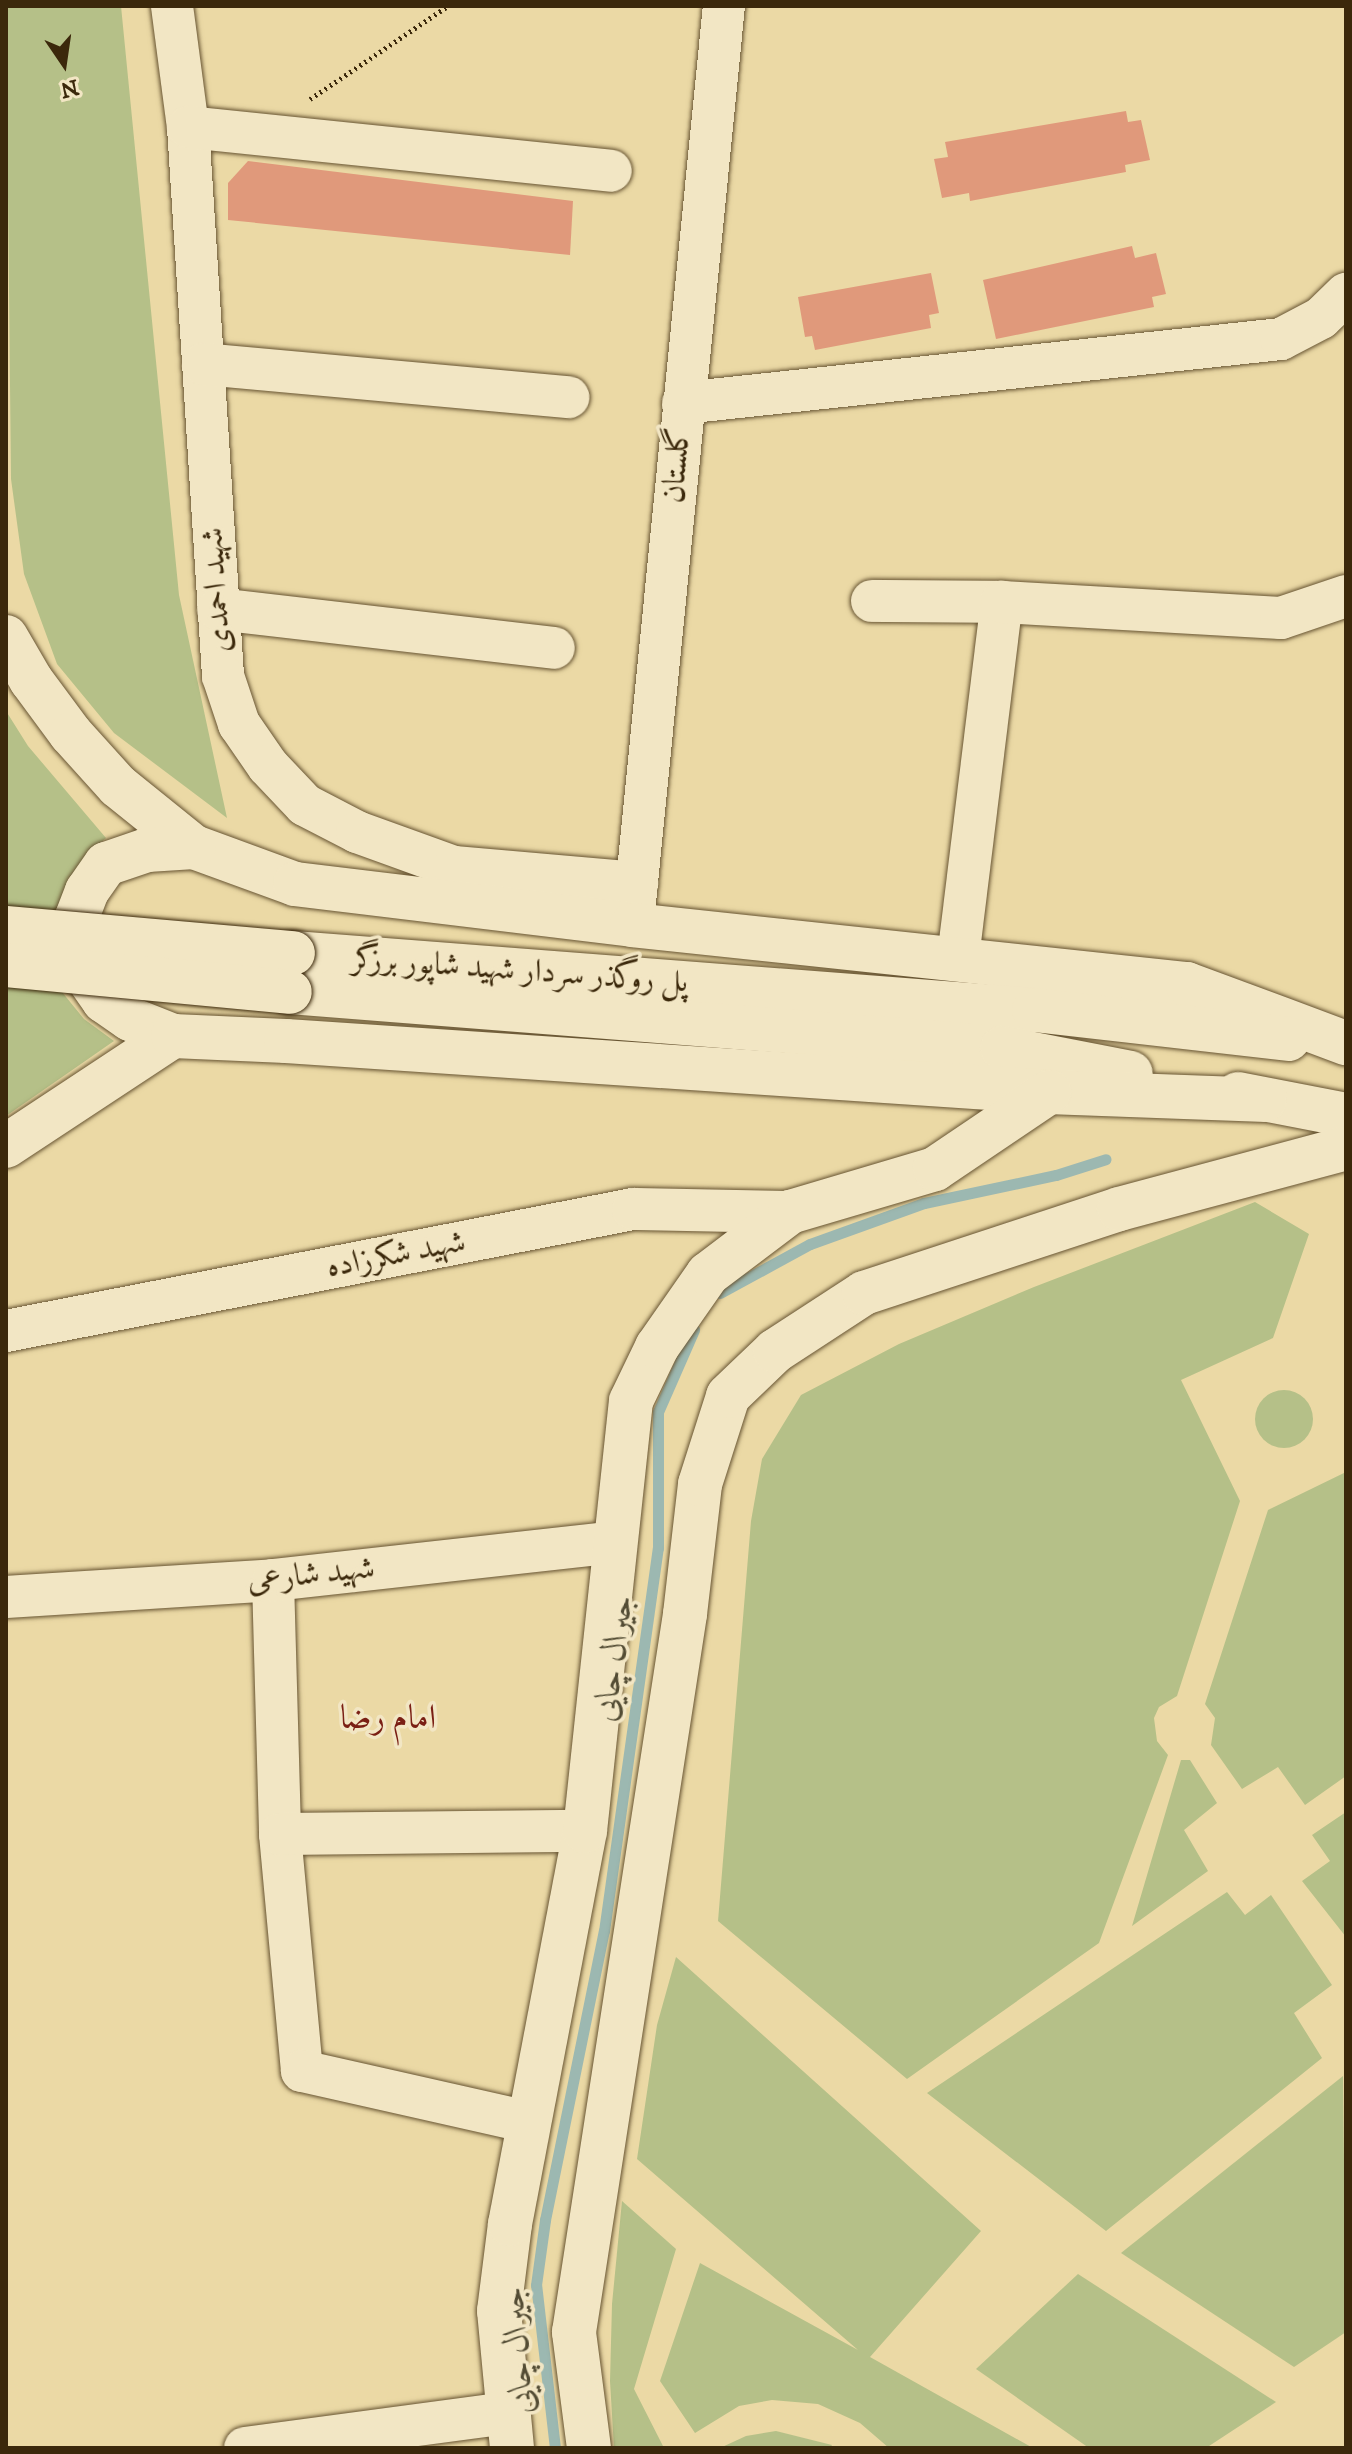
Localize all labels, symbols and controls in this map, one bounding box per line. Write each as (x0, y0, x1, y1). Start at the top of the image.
north arrow (24, 24, 104, 104)
text: N (58, 73, 81, 103)
street label: گلستان (655, 425, 699, 505)
street label: شهید احمدی (193, 526, 241, 654)
street label: پل روگذر سردار شهید شاپور برزگر (351, 940, 689, 1002)
street label: شهید شکرزاده (323, 1223, 469, 1287)
street label: شهید شارعی (245, 1549, 377, 1601)
water label: جیرال چایی (585, 1592, 643, 1724)
district label: امام رضا (340, 1699, 436, 1739)
water label: جیرال چایی (492, 2284, 544, 2416)

